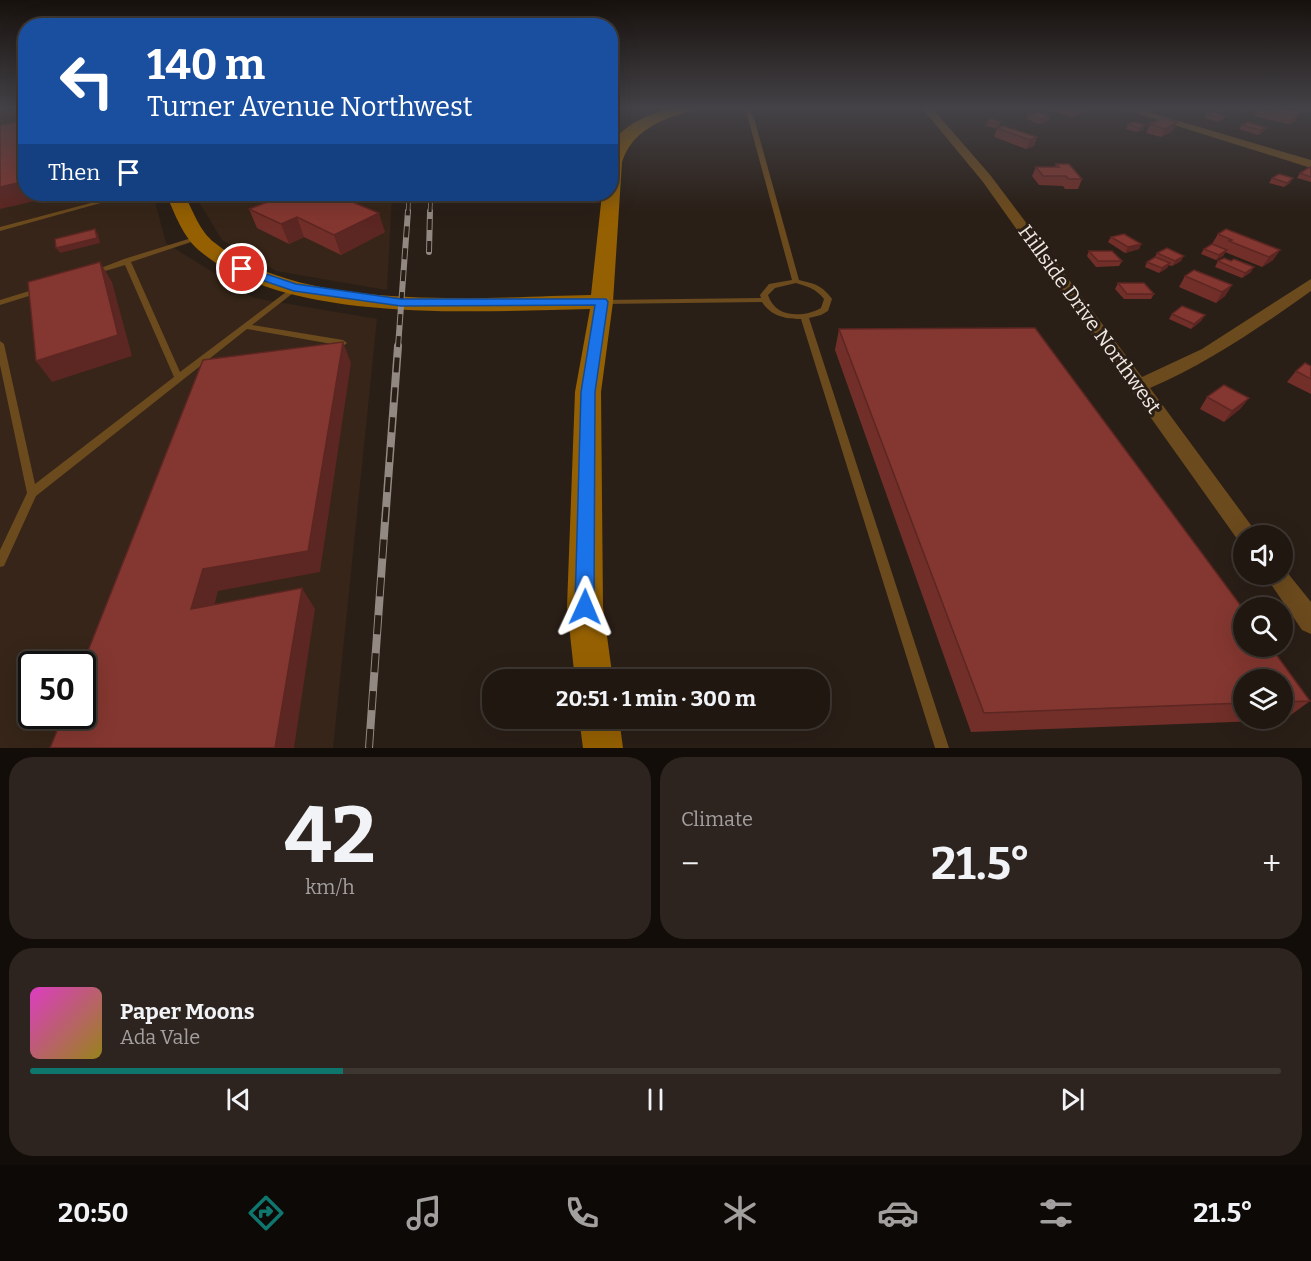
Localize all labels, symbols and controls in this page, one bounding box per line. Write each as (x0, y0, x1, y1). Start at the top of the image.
text: 140 m (147, 40, 265, 90)
icon: left (48, 42, 126, 120)
text: Turner Avenue Northwest (147, 91, 473, 123)
icon: arrive (112, 156, 145, 189)
text: Then (48, 159, 100, 186)
street label: Hillside Drive Northwest (1014, 220, 1166, 418)
pin (216, 243, 267, 294)
icon: arrive (225, 252, 258, 285)
map controls (1233, 525, 1293, 729)
button: sound (1233, 525, 1293, 585)
position arrow (553, 575, 617, 639)
button: search (1233, 597, 1293, 657)
speed limit sign: 50 (18, 651, 96, 729)
button: layers (1233, 669, 1293, 729)
text: 20:51 · 1 min · 300 m (556, 685, 756, 712)
text: 42 (284, 789, 376, 883)
text: Climate (681, 807, 753, 831)
text: 21.5° (931, 837, 1030, 891)
text: − (681, 844, 699, 884)
text: + (1262, 844, 1281, 884)
text: km/h (305, 875, 355, 899)
text: Paper Moons (120, 998, 255, 1025)
text: Ada Vale (120, 1025, 200, 1049)
icon: previous (222, 1083, 255, 1116)
icon: pause (639, 1083, 672, 1116)
icon: next (1056, 1083, 1089, 1116)
icon: directions (245, 1192, 287, 1234)
icon: music (403, 1192, 445, 1234)
icon: phone (561, 1192, 603, 1234)
icon: climate (719, 1192, 761, 1234)
icon: car (877, 1192, 919, 1234)
icon: filters (1035, 1192, 1077, 1234)
text: 20:50 (58, 1197, 129, 1229)
text: 21.5° (1193, 1197, 1253, 1229)

